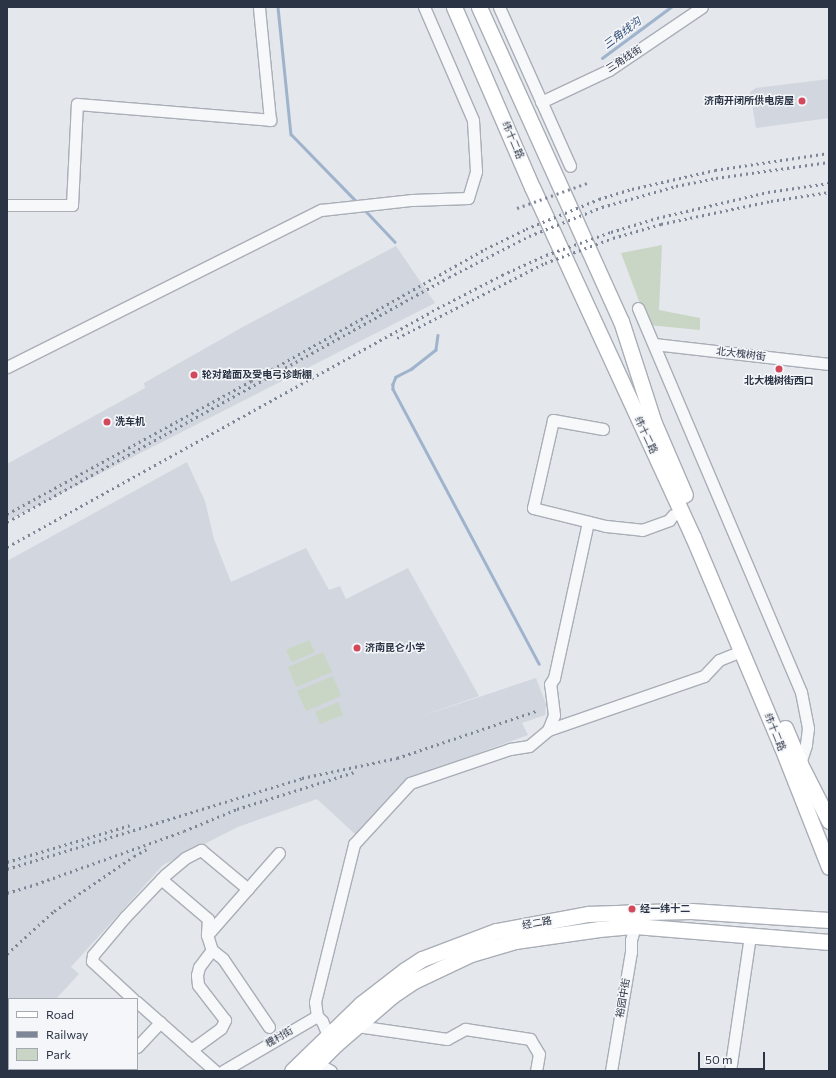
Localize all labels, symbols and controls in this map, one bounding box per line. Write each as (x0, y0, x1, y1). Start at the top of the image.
water label: 三角线沟 (600, 14, 644, 52)
street label: 三角线街 (604, 43, 644, 75)
place label: 济南开闭所供电房屋 (704, 95, 794, 107)
marker: 济南开闭所供电房屋 (797, 96, 807, 106)
street label: 纬十二路 (500, 119, 526, 161)
street label: 北大槐树街 (715, 345, 767, 363)
marker: 北大槐树街西口 (774, 364, 784, 374)
place label: 轮对踏面及受电弓诊断棚 (202, 369, 312, 381)
marker: 轮对踏面及受电弓诊断棚 (189, 370, 199, 380)
place label: 北大槐树街西口 (744, 375, 814, 387)
street label: 纬十二路 (632, 414, 660, 456)
place label: 洗车机 (115, 416, 145, 428)
marker: 洗车机 (102, 417, 112, 427)
place label: 济南昆仑小学 (365, 642, 425, 654)
marker: 济南昆仑小学 (352, 643, 362, 653)
street label: 纬十二路 (762, 711, 788, 753)
place label: 经一纬十二 (640, 903, 690, 915)
marker: 经一纬十二 (627, 904, 637, 914)
street label: 经二路 (521, 914, 553, 932)
street label: 裕园中街 (614, 977, 632, 1019)
legend (8, 998, 138, 1070)
text: Road (46, 1007, 74, 1021)
street label: 槐村街 (263, 1024, 295, 1050)
text: Railway (46, 1027, 88, 1041)
scale bar (700, 1044, 767, 1070)
text: Park (46, 1047, 71, 1061)
text: 50 m (705, 1052, 733, 1066)

